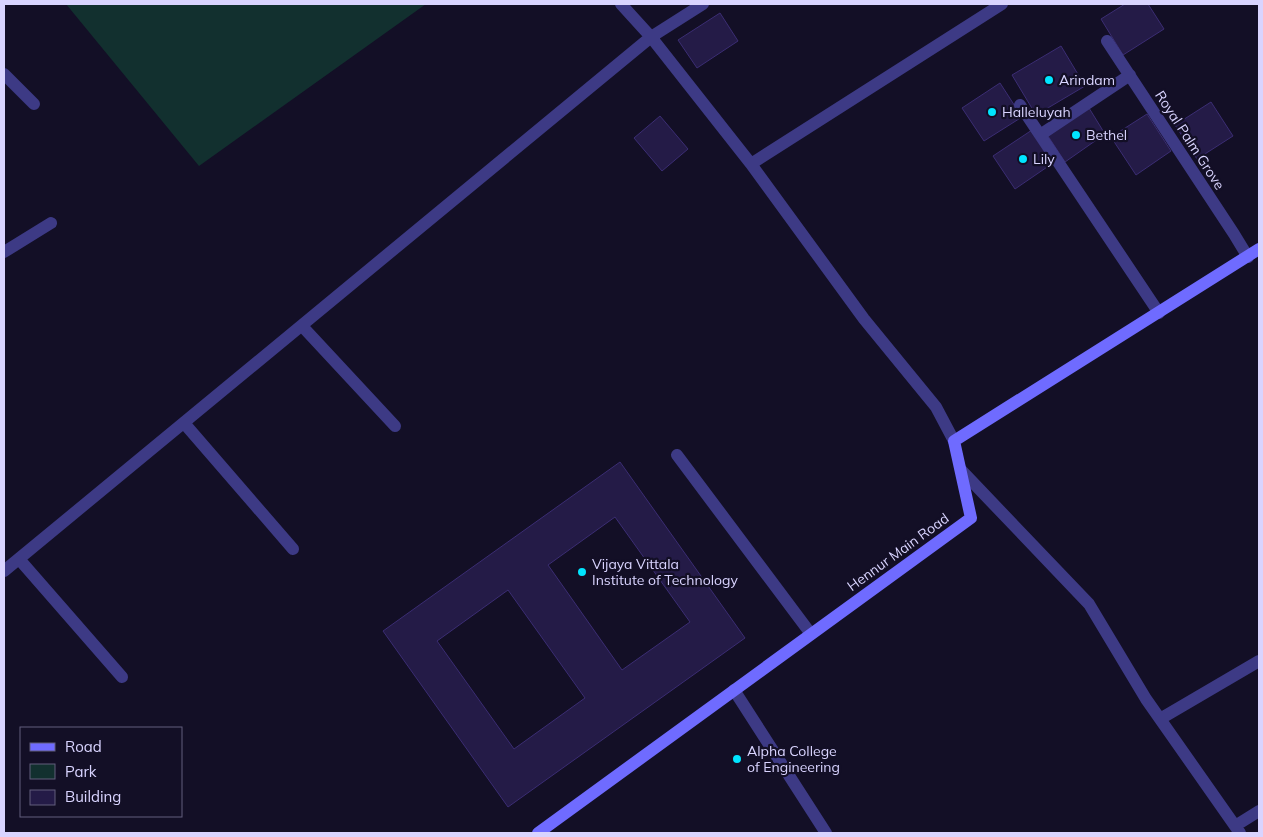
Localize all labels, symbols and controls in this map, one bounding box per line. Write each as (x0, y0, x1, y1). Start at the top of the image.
place label: Arindam (1059, 71, 1115, 89)
marker: Arindam (1043, 74, 1055, 86)
street label: Royal Palm Grove (1151, 87, 1229, 193)
place label: Halleluyah (1002, 103, 1071, 121)
marker: Halleluyah (986, 106, 998, 118)
place label: Bethel (1086, 126, 1127, 144)
marker: Bethel (1070, 129, 1082, 141)
place label: Lily (1033, 150, 1055, 168)
marker: Lily (1017, 153, 1029, 165)
street label: Hennur Main Road (844, 509, 952, 595)
place label: Vijaya Vittala Institute of Technology (592, 555, 738, 589)
marker: Vijaya Vittala Institute of Technology (576, 566, 588, 578)
legend (20, 727, 182, 817)
text: Road (65, 737, 102, 756)
place label: Alpha College of Engineering (747, 742, 840, 776)
marker: Alpha College of Engineering (731, 753, 743, 765)
text: Park (65, 762, 97, 781)
text: Building (65, 787, 121, 806)

